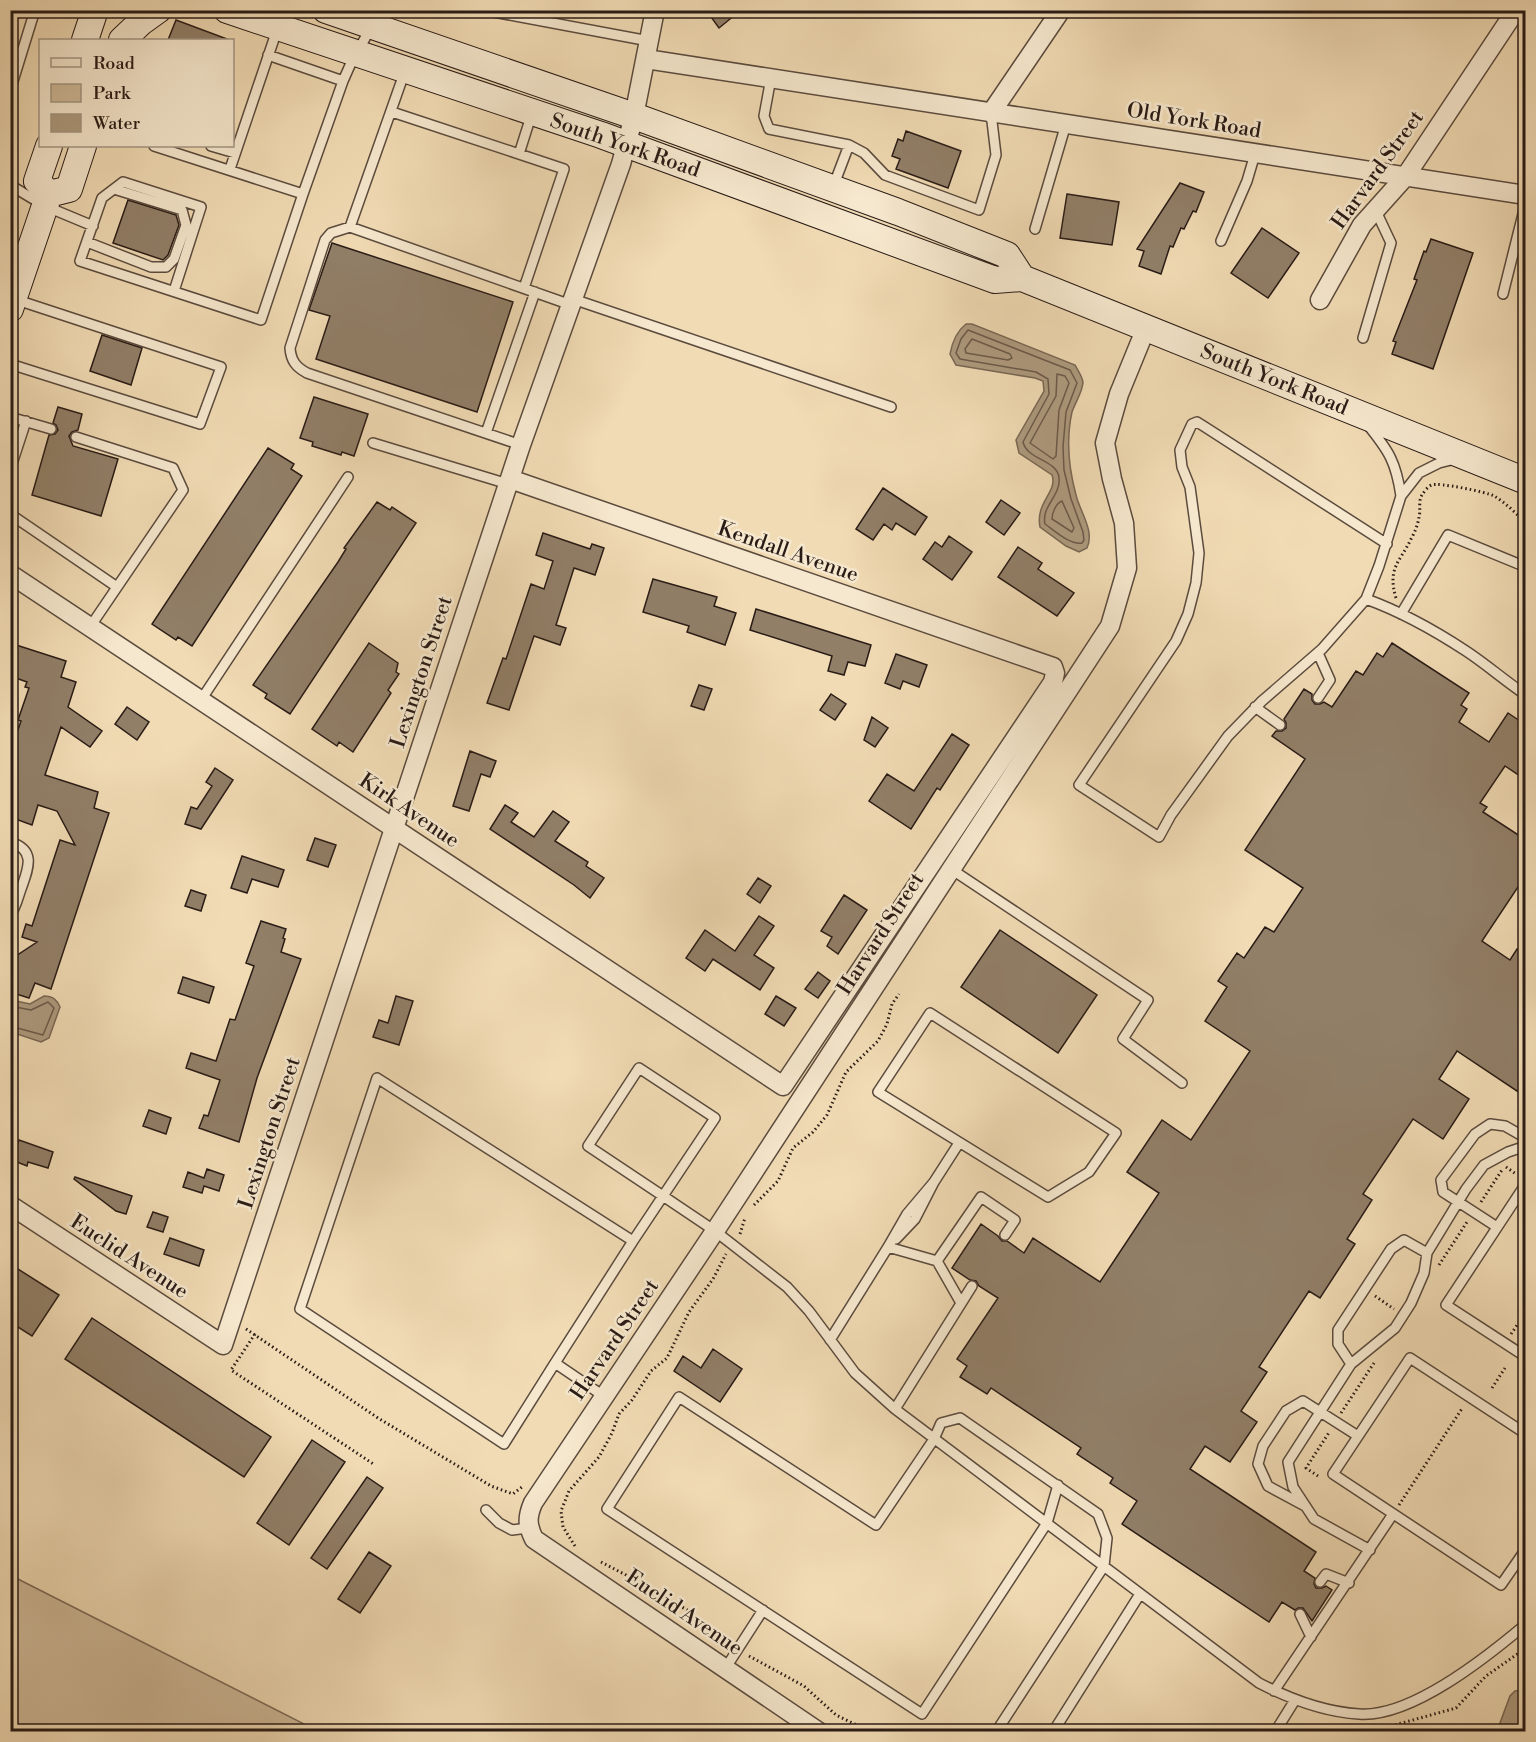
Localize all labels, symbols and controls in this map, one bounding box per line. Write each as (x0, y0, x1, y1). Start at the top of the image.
legend (39, 39, 234, 147)
text: Road (93, 52, 136, 75)
text: Park (93, 82, 132, 105)
street label: Old York Road (1125, 98, 1263, 144)
street label: Harvard Street (1326, 105, 1430, 234)
street label: South York Road (546, 108, 704, 184)
text: Water (92, 112, 141, 135)
street label: South York Road (1196, 339, 1352, 422)
street label: Kendall Avenue (714, 516, 862, 588)
street label: Lexington Street (385, 592, 459, 751)
street label: Kirk Avenue (354, 768, 464, 854)
street label: Harvard Street (832, 868, 930, 1000)
street label: Lexington Street (233, 1053, 307, 1212)
street label: Euclid Avenue (65, 1209, 193, 1305)
street label: Harvard Street (565, 1274, 665, 1406)
street label: Euclid Avenue (621, 1564, 747, 1662)

